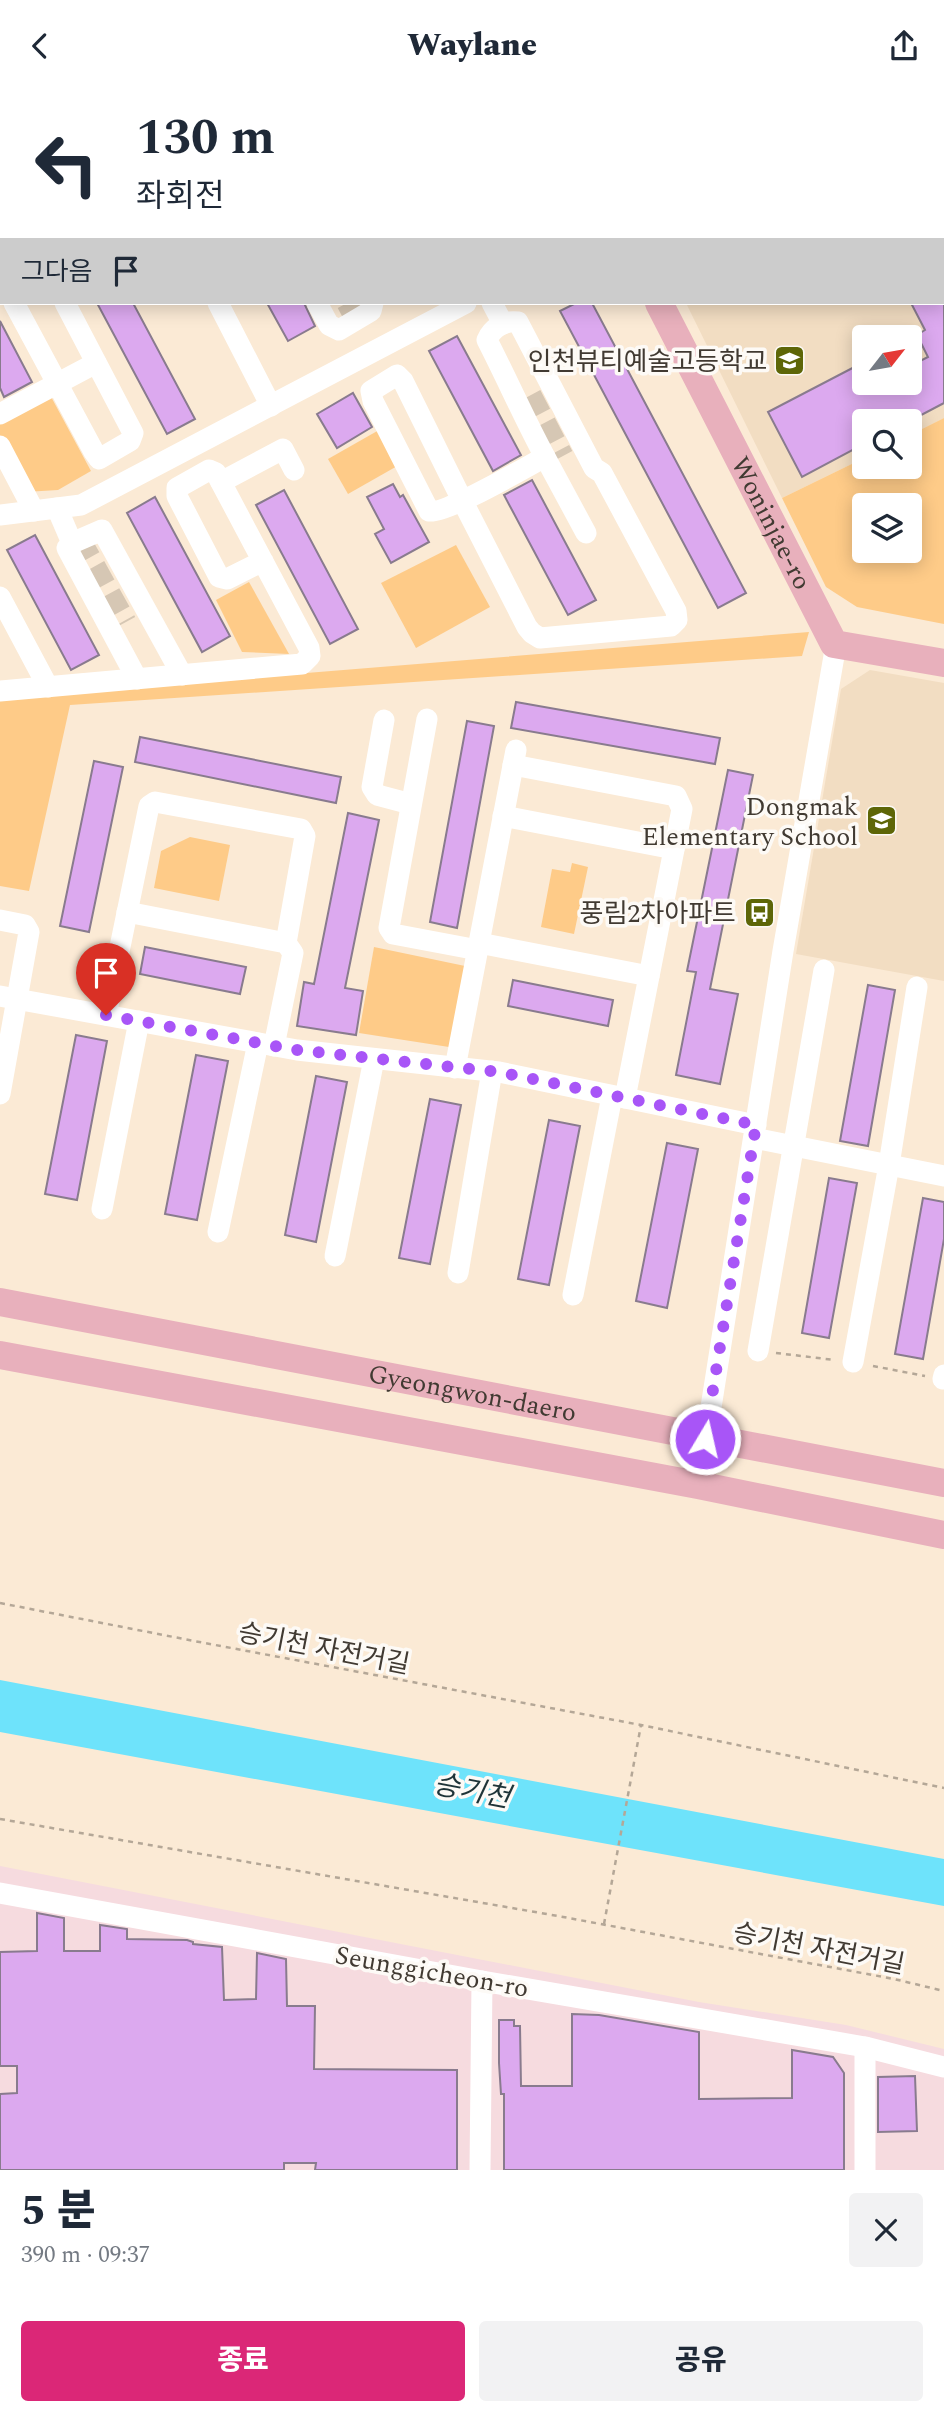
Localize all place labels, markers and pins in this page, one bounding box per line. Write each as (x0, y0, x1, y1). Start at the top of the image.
place label: 인천뷰티예술고등학교 (528, 342, 767, 382)
school or university icon: 인천뷰티예술고등학교 (773, 344, 807, 378)
place label: Dongmak Elementary School (642, 787, 858, 857)
school or university icon: Dongmak Elementary School (864, 804, 898, 838)
place label: 풍림2차아파트 (579, 894, 736, 934)
bus stop icon: 풍림2차아파트 (742, 896, 776, 930)
pin (76, 943, 136, 1015)

